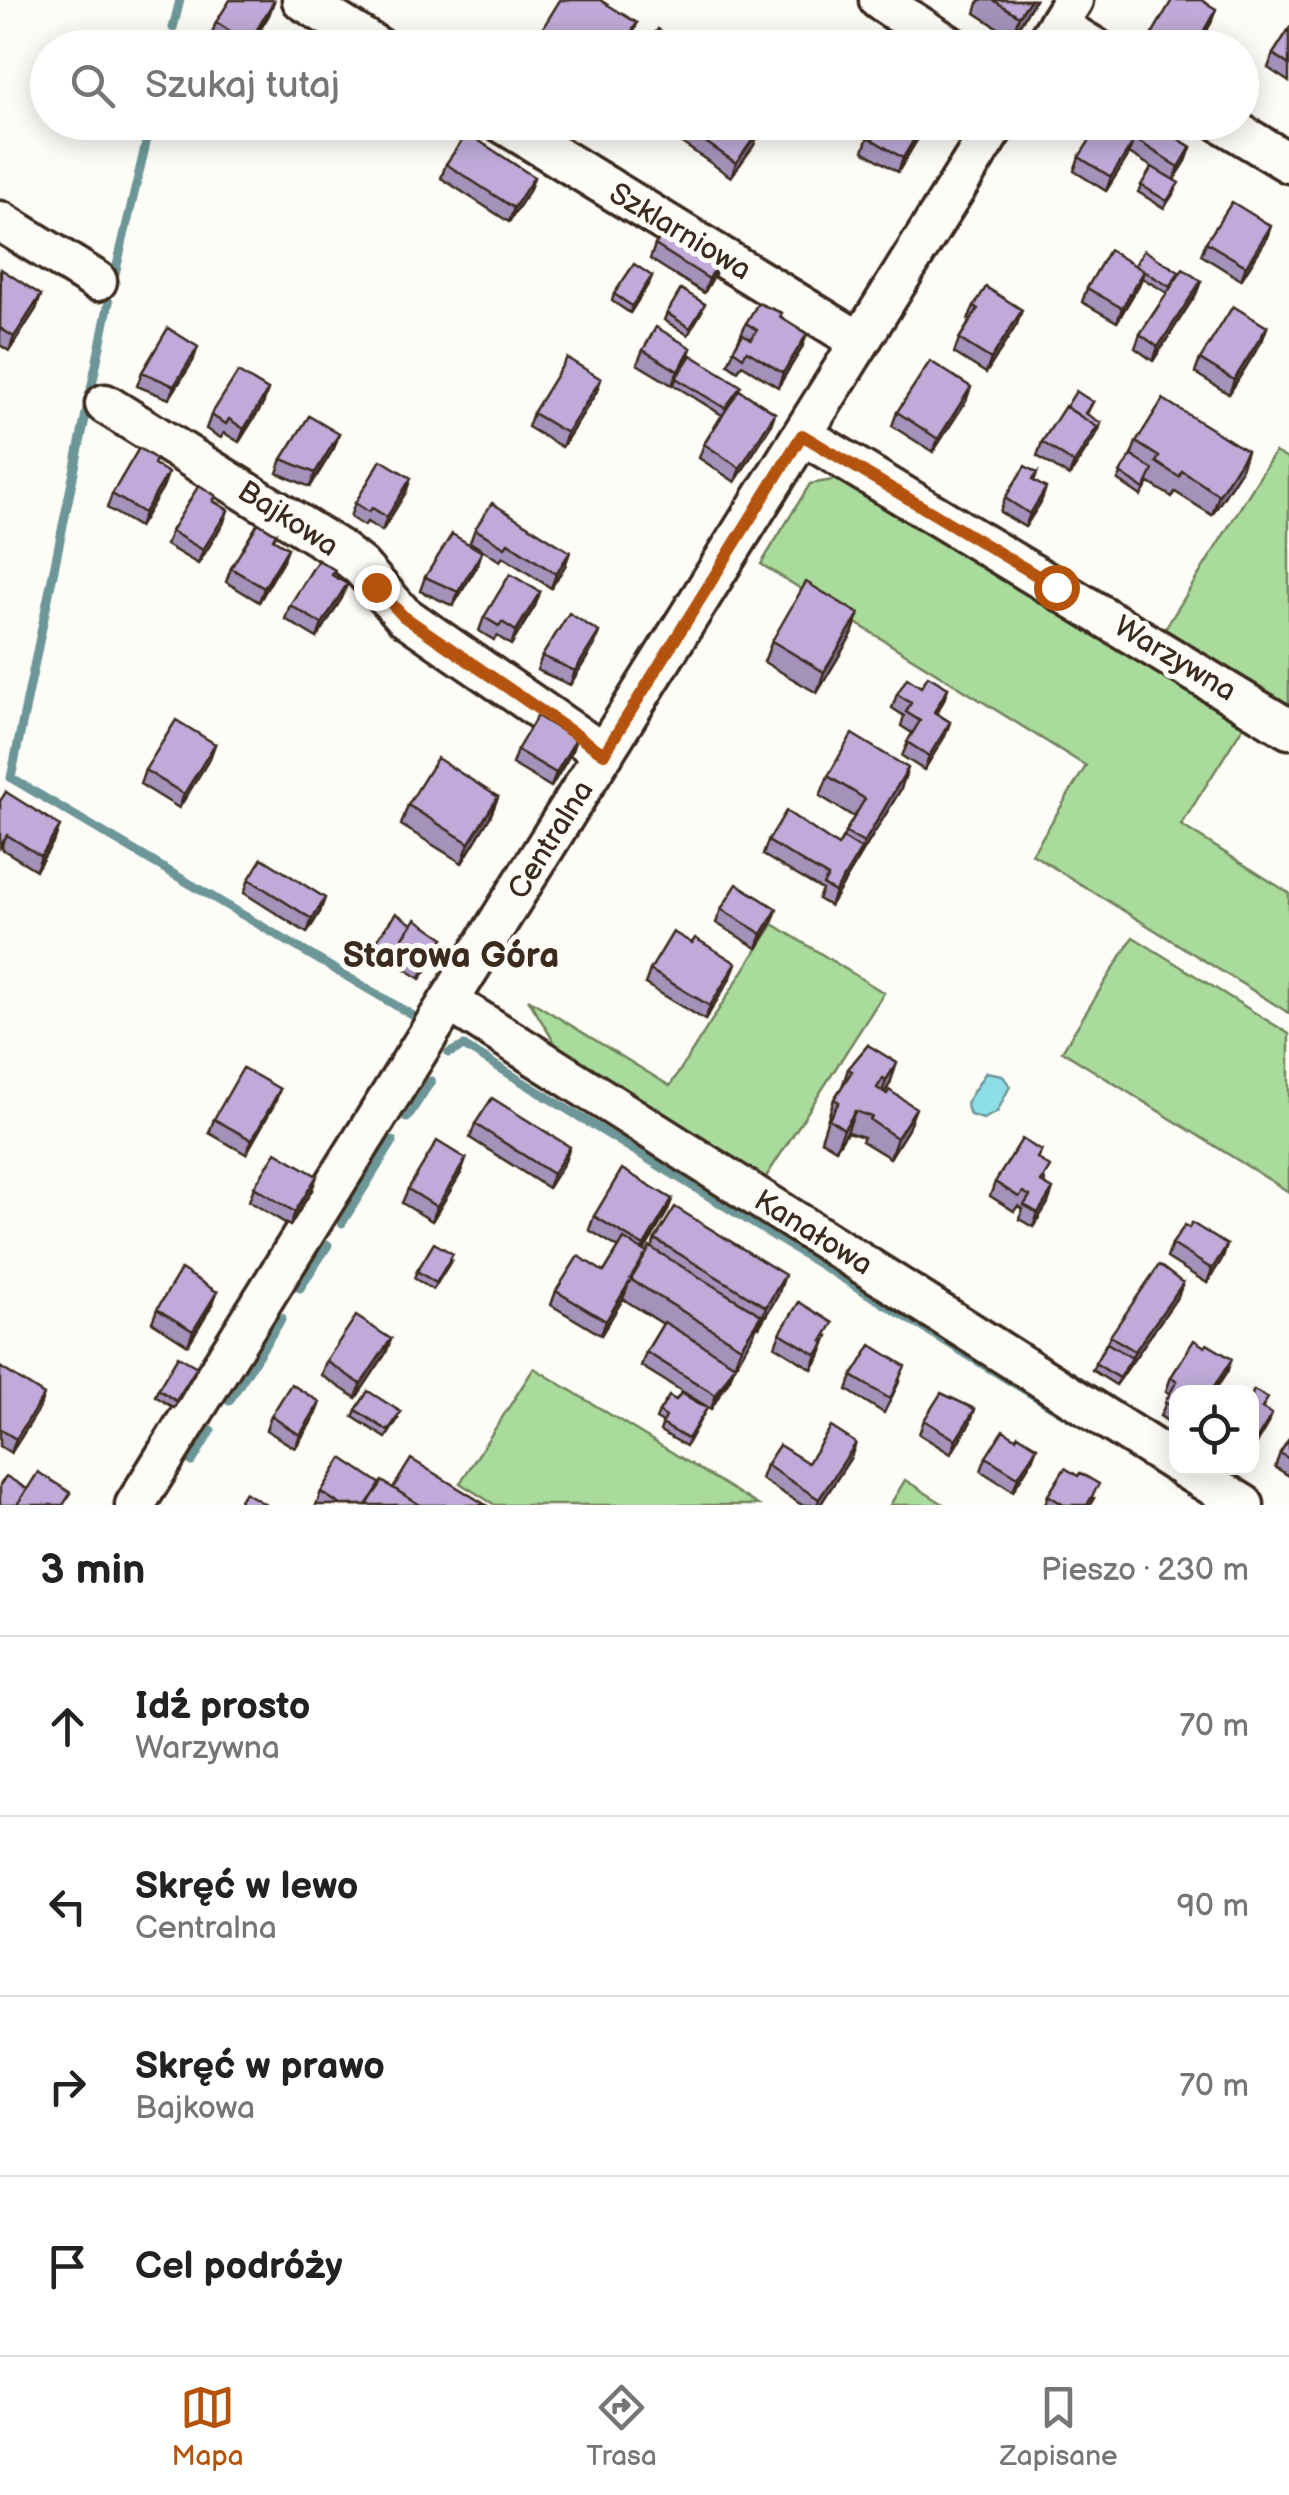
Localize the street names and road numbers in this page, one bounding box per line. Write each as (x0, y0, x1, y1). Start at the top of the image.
street label: Szklarniowa (603, 176, 757, 288)
street label: Bajkowa (231, 473, 345, 565)
street label: Warzywna (1107, 609, 1243, 709)
street label: Centralna (500, 774, 602, 906)
street label: Kanałowa (747, 1183, 879, 1283)

